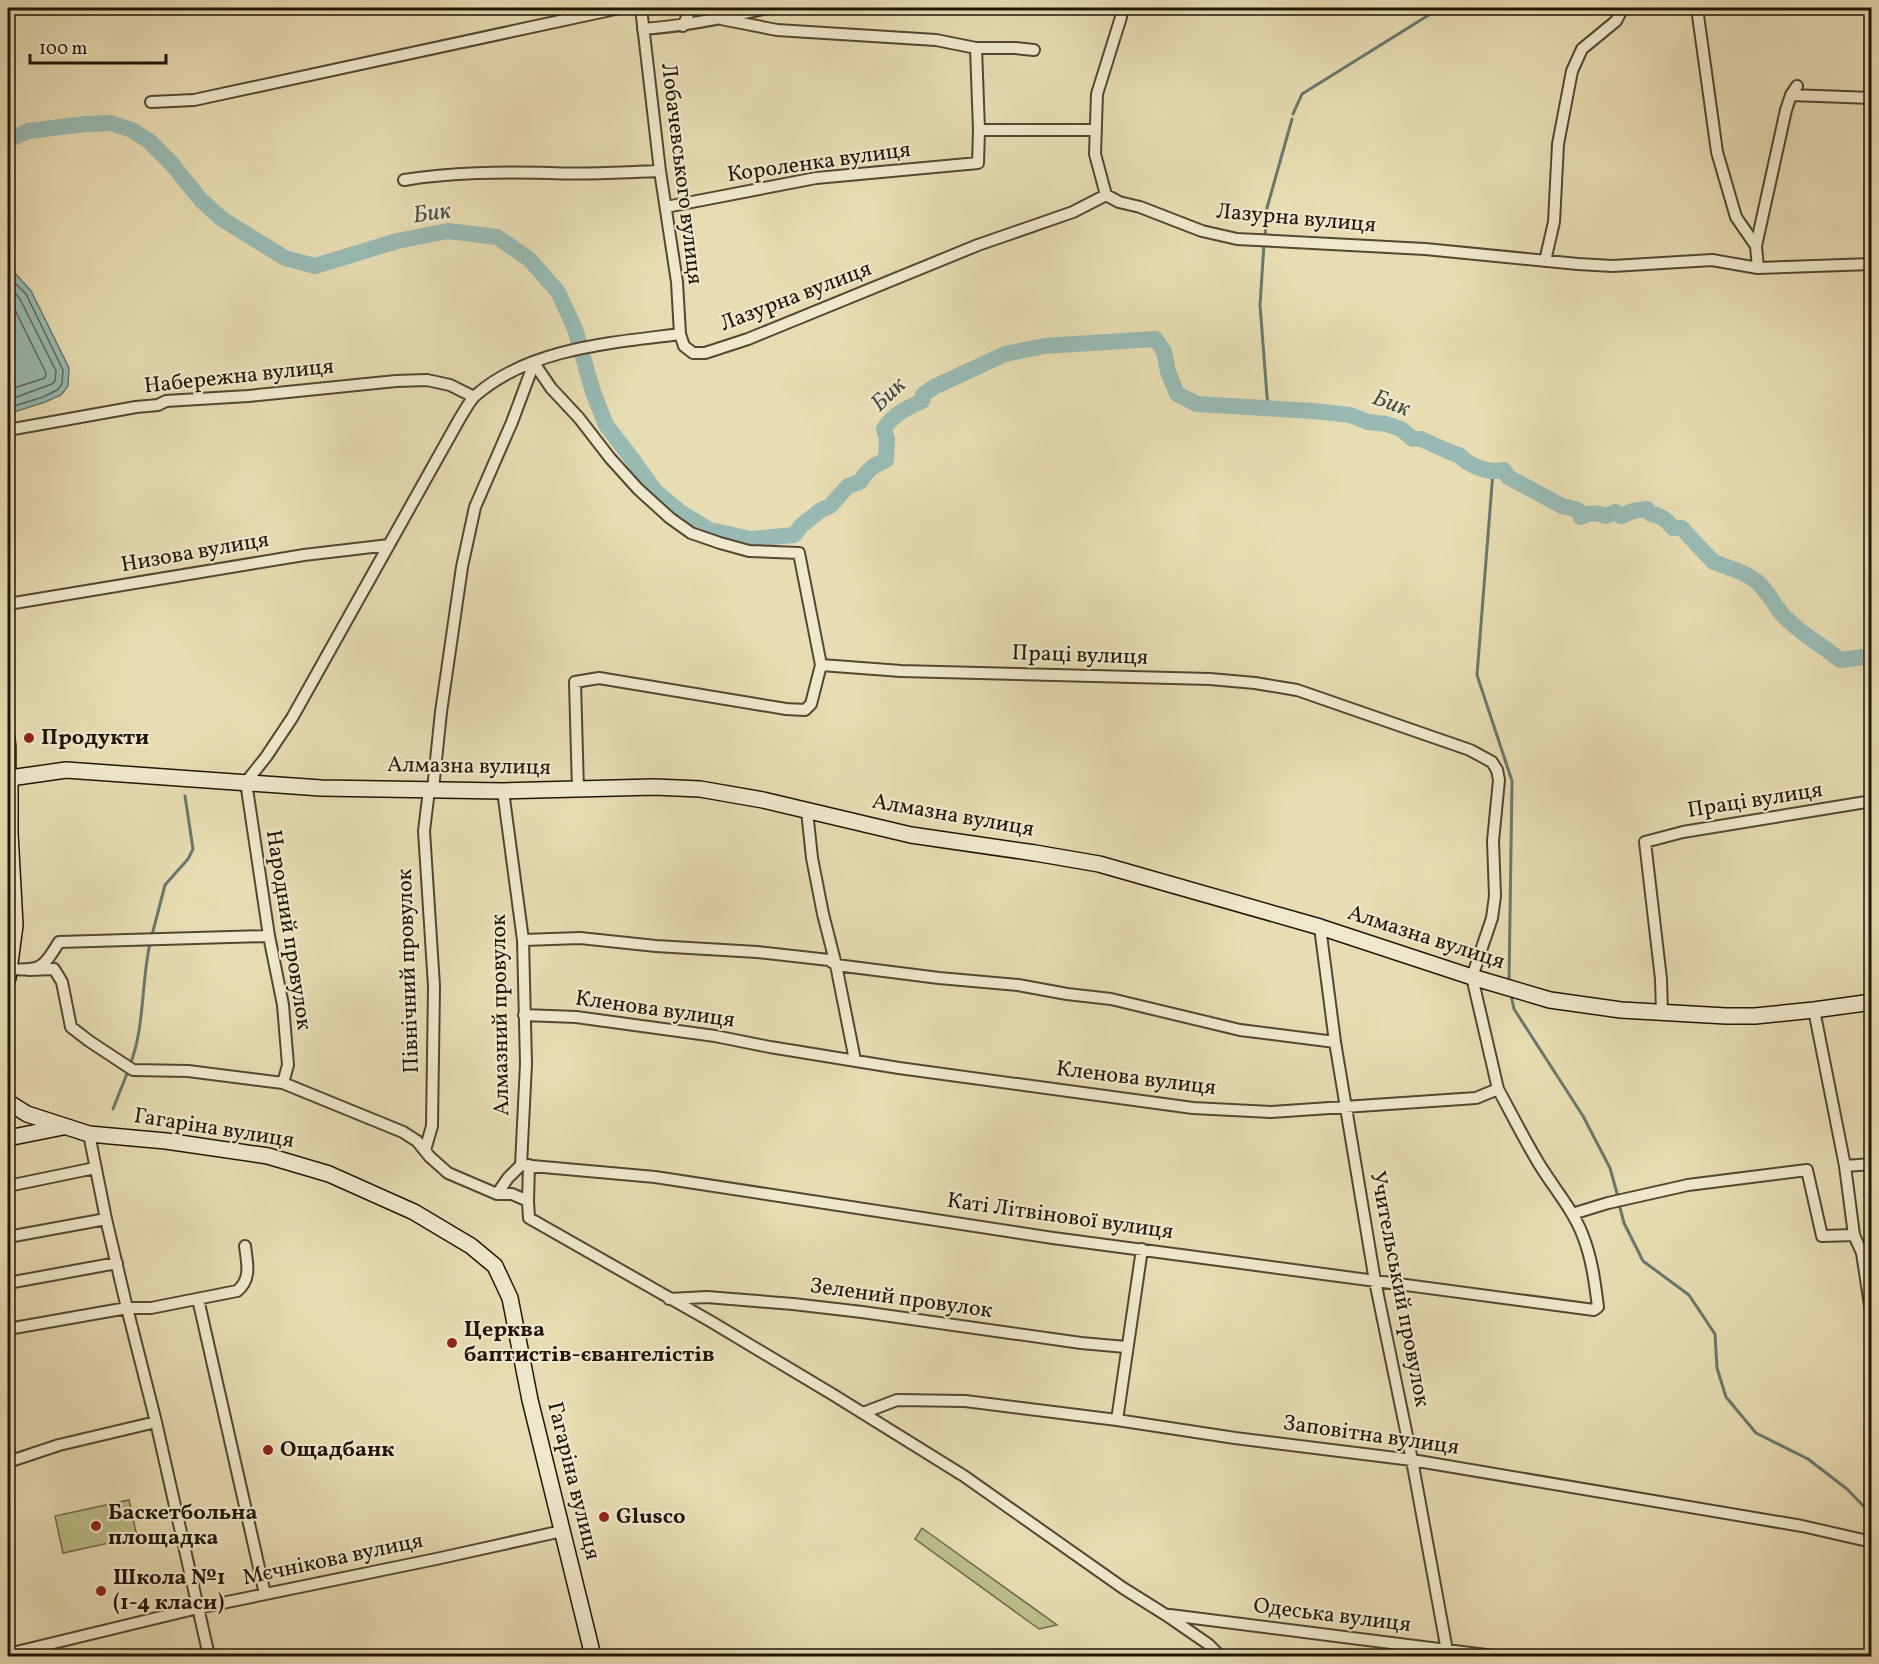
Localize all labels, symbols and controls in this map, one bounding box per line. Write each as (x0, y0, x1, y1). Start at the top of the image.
scale bar (30, 27, 166, 65)
text: 100 m (39, 37, 88, 62)
street label: Лобачевського вулиця (652, 62, 710, 286)
street label: Короленка вулиця (725, 135, 913, 191)
water label: Бик (411, 194, 454, 233)
street label: Лазурна вулиця (1215, 197, 1377, 241)
street label: Лазурна вулиця (716, 254, 876, 340)
street label: Набережна вулиця (142, 352, 336, 402)
water label: Бик (864, 369, 915, 420)
water label: Бик (1368, 382, 1415, 427)
street label: Низова вулиця (119, 525, 271, 581)
street label: Праці вулиця (1011, 638, 1149, 674)
place label: Продукти (41, 723, 149, 754)
marker: Продукти (22, 731, 36, 745)
street label: Алмазна вулиця (387, 750, 551, 784)
street label: Праці вулиця (1685, 775, 1825, 827)
street label: Алмазна вулиця (870, 787, 1036, 845)
street label: Народний провулок (257, 828, 319, 1033)
street label: Північний провулок (390, 868, 428, 1074)
street label: Алмазна вулиця (1343, 898, 1509, 978)
street label: Алмазний провулок (484, 914, 518, 1116)
street label: Кленова вулиця (573, 983, 737, 1037)
street label: Кленова вулиця (1054, 1054, 1218, 1104)
street label: Гагаріна вулиця (132, 1101, 296, 1157)
street label: Учительський провулок (1361, 1168, 1437, 1410)
street label: Каті Літвінової вулиця (945, 1186, 1175, 1248)
street label: Зелений провулок (808, 1271, 995, 1327)
place label: Церква баптистів-євангелістів (464, 1315, 715, 1371)
marker: Церква баптистів-євангелістів (445, 1336, 459, 1350)
street label: Гагаріна вулиця (538, 1399, 608, 1563)
street label: Заповітна вулиця (1281, 1408, 1461, 1464)
place label: Ощадбанк (280, 1435, 394, 1466)
marker: Ощадбанк (261, 1443, 275, 1457)
place label: Баскетбольна площадка (108, 1498, 257, 1554)
place label: Glusco (616, 1502, 686, 1533)
marker: Glusco (597, 1510, 611, 1524)
marker: Баскетбольна площадка (89, 1519, 103, 1533)
street label: Мєчнікова вулиця (240, 1526, 426, 1594)
place label: Школа №1 (1-4 класи) (113, 1563, 226, 1619)
marker: Школа №1 (1-4 класи) (94, 1584, 108, 1598)
street label: Одеська вулиця (1251, 1591, 1413, 1641)

